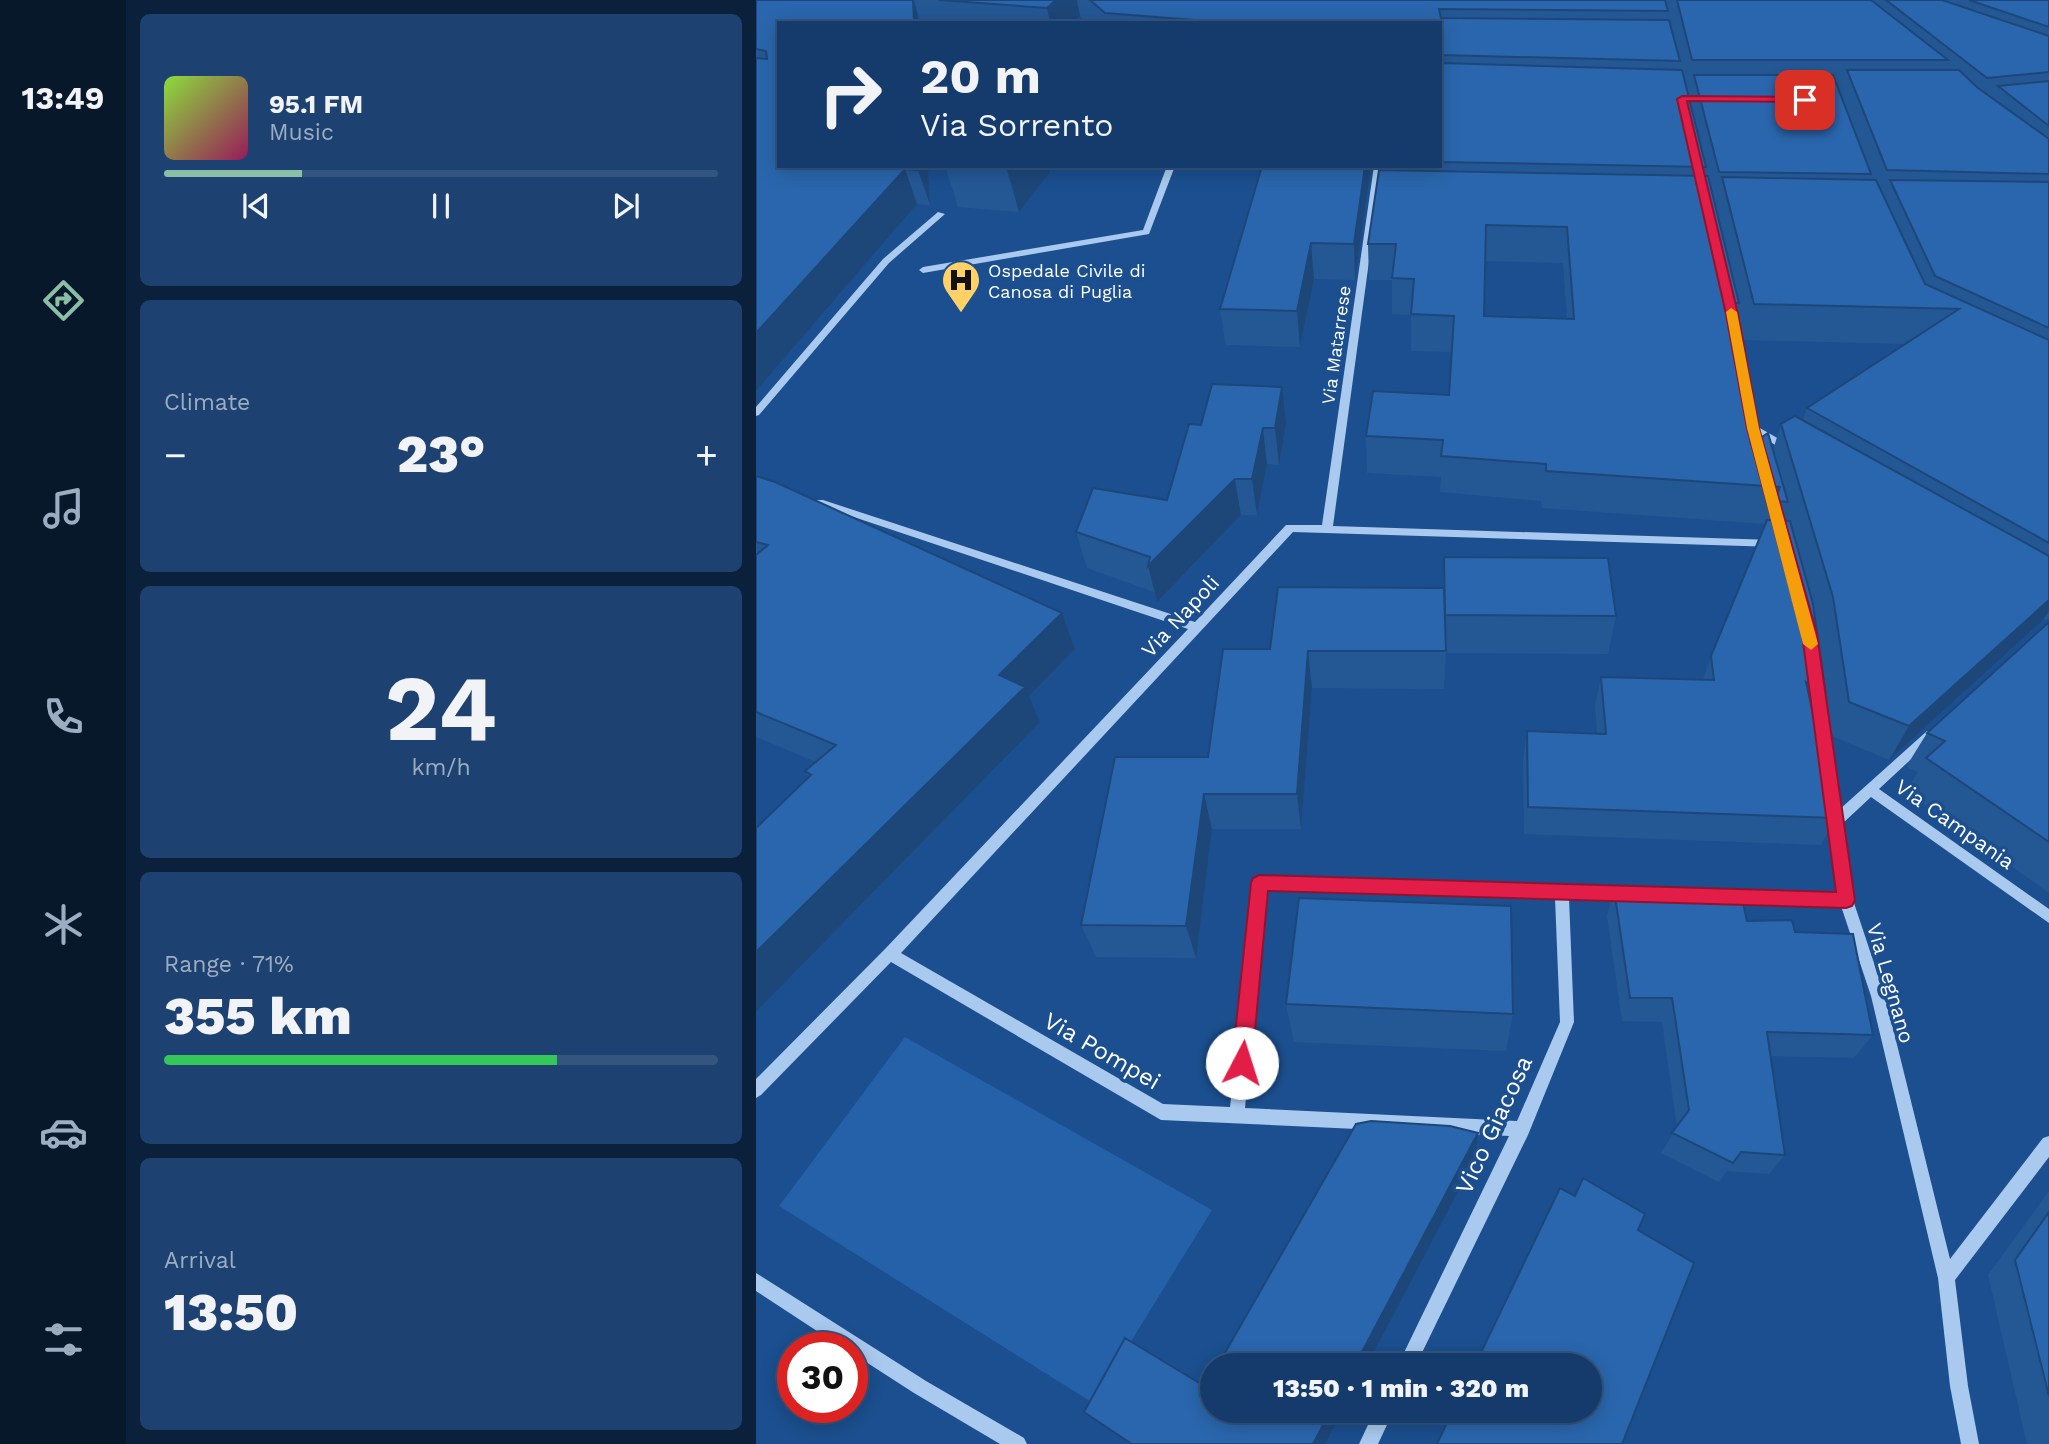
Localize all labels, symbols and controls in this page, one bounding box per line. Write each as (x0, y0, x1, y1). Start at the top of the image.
text: 20 m (920, 47, 1041, 105)
icon: right (805, 49, 896, 140)
pin (1775, 70, 1835, 130)
text: 13:49 (22, 79, 104, 117)
icon: arrive (1786, 81, 1824, 119)
text: 95.1 FM (269, 89, 363, 119)
text: Via Sorrento (920, 106, 1114, 144)
text: Music (269, 119, 334, 146)
icon: previous (237, 187, 275, 225)
icon: pause (422, 187, 460, 225)
icon: next (607, 187, 645, 225)
hospital icon: Ospedale Civile di Canosa di Puglia (940, 259, 982, 314)
place label: Ospedale Civile di Canosa di Puglia (988, 260, 1146, 302)
icon: directions (39, 276, 88, 325)
street label: Via Matarrese (1317, 284, 1355, 406)
text: Climate (164, 389, 250, 416)
text: 23° (397, 424, 485, 485)
text: − (164, 433, 187, 477)
text: + (695, 433, 718, 477)
icon: music (39, 484, 88, 533)
street label: Via Napoli (1136, 570, 1224, 662)
text: 24 (385, 655, 497, 762)
icon: phone (39, 692, 88, 741)
text: km/h (411, 754, 471, 781)
street label: Via Campania (1891, 774, 2019, 874)
icon: climate (39, 900, 88, 949)
street label: Via Legnano (1862, 920, 1920, 1046)
text: Range · 71% (164, 951, 294, 978)
text: 355 km (164, 986, 352, 1047)
street label: Via Pompei (1039, 1006, 1165, 1096)
position arrow (1205, 1026, 1279, 1100)
street label: Vico Giacosa (1450, 1051, 1538, 1199)
icon: car (39, 1108, 88, 1157)
text: Arrival (164, 1247, 236, 1274)
text: 13:50 (164, 1282, 298, 1343)
icon: filters (39, 1315, 88, 1364)
speed limit sign: 30 (777, 1332, 868, 1423)
text: 13:50 · 1 min · 320 m (1273, 1373, 1529, 1403)

